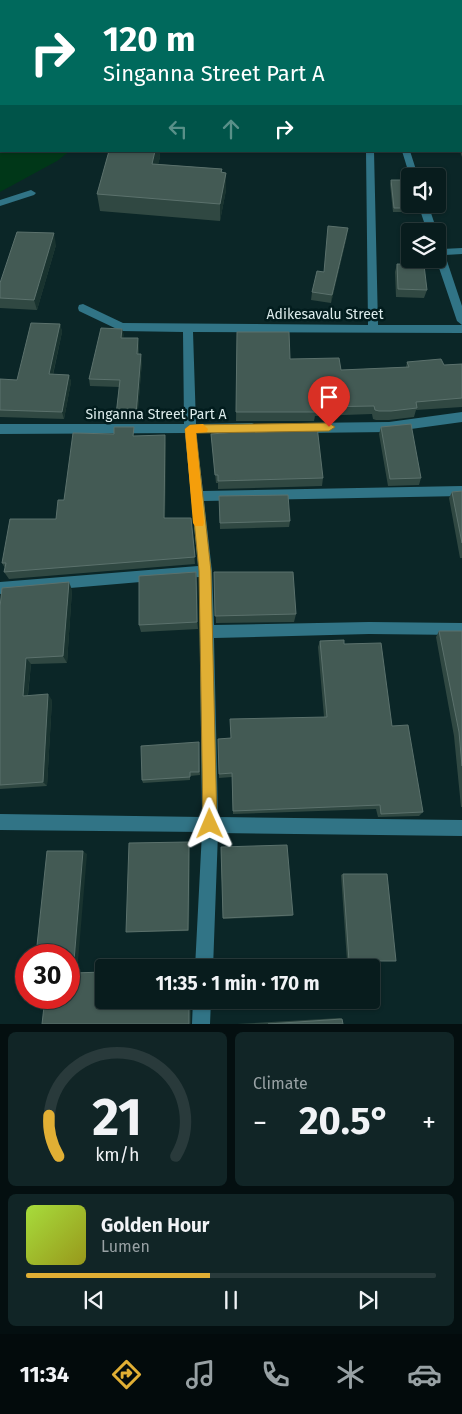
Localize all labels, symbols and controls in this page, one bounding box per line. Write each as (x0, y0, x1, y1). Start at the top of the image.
text: 120 m (103, 18, 196, 60)
icon: right (20, 20, 85, 85)
text: Singanna Street Part A (103, 60, 325, 87)
icon: left (164, 115, 192, 143)
icon: ahead (217, 115, 245, 143)
icon: right (270, 115, 298, 143)
map controls (401, 168, 446, 268)
button: sound (401, 168, 446, 213)
button: layers (401, 223, 446, 268)
street label: Adikesavalu Street (267, 306, 384, 323)
pin (308, 376, 350, 427)
icon: arrive (315, 383, 343, 411)
street label: Singanna Street Part A (85, 406, 227, 423)
position arrow (183, 797, 235, 849)
speed limit sign: 30 (15, 944, 80, 1009)
text: 11:35 · 1 min · 170 m (155, 972, 320, 995)
text: Climate (253, 1074, 308, 1093)
text: 21 (93, 1086, 142, 1149)
text: 20.5° (299, 1098, 390, 1144)
text: − (253, 1106, 267, 1139)
text: + (422, 1106, 436, 1139)
text: km/h (95, 1144, 140, 1166)
text: Golden Hour (101, 1214, 210, 1237)
text: Lumen (101, 1237, 150, 1256)
icon: previous (80, 1286, 108, 1314)
icon: pause (217, 1286, 245, 1314)
icon: next (354, 1286, 382, 1314)
icon: directions (109, 1357, 144, 1392)
icon: music (183, 1357, 218, 1392)
icon: phone (258, 1357, 293, 1392)
icon: climate (333, 1357, 368, 1392)
icon: car (407, 1357, 442, 1392)
text: 11:34 (20, 1361, 69, 1388)

